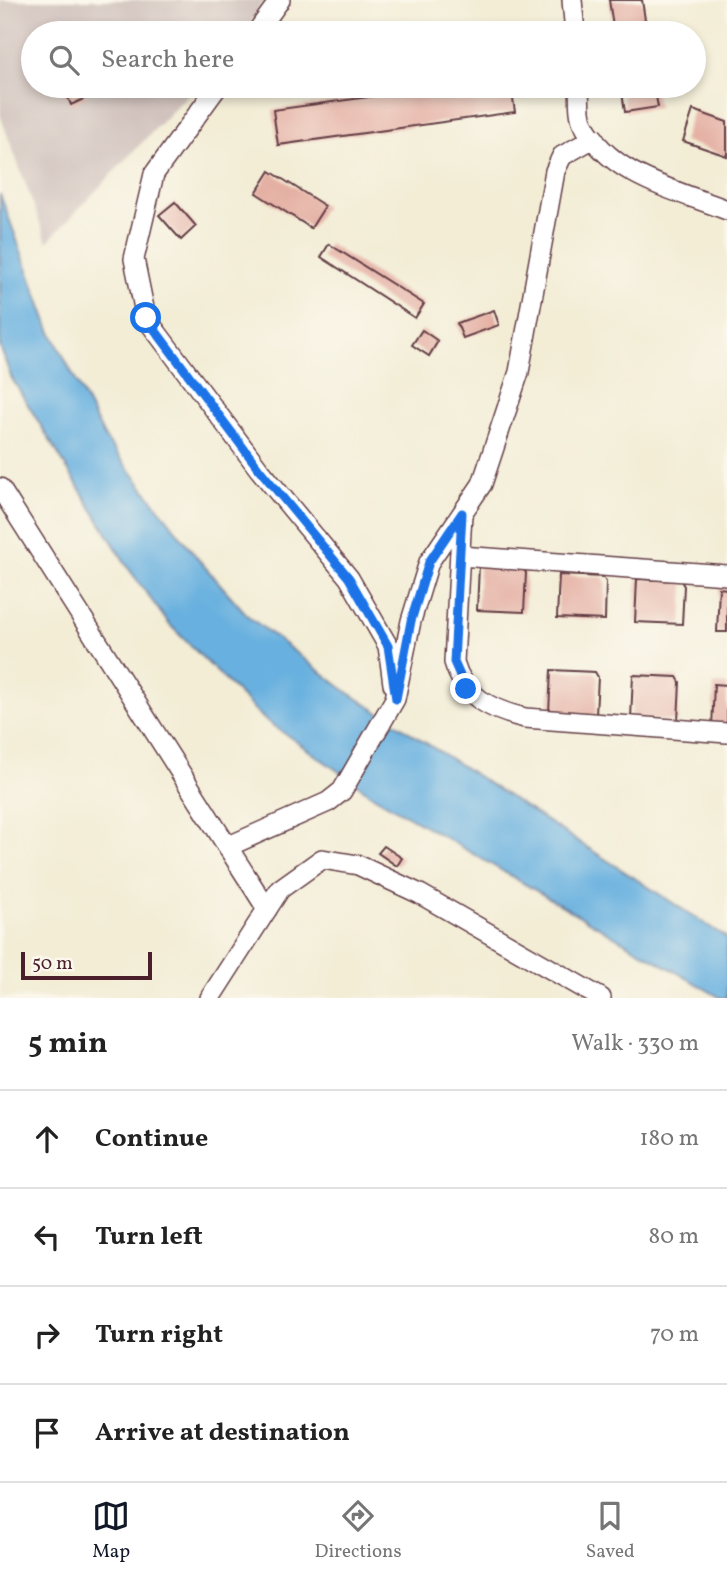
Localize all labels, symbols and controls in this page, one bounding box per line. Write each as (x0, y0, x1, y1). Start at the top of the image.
search box (21, 21, 706, 98)
icon: search (45, 41, 83, 79)
text: Search here (101, 42, 234, 78)
route start (130, 302, 161, 333)
route end (450, 673, 481, 704)
scale bar (21, 949, 152, 981)
text: 50 m (32, 951, 73, 977)
text: 5 min (28, 1023, 108, 1065)
text: Walk · 330 m (571, 1028, 699, 1060)
icon: ahead (28, 1120, 66, 1158)
text: Continue (95, 1121, 208, 1157)
text: 180 m (640, 1123, 699, 1155)
icon: left (28, 1218, 66, 1256)
text: Turn left (95, 1219, 203, 1255)
text: 80 m (649, 1221, 699, 1253)
icon: right (28, 1316, 66, 1354)
text: Turn right (95, 1317, 223, 1353)
text: 70 m (650, 1319, 699, 1351)
icon: arrive (28, 1414, 66, 1452)
text: Arrive at destination (95, 1415, 350, 1451)
tab: Map (92, 1497, 130, 1565)
tab: Directions (315, 1497, 402, 1565)
tab: Saved (586, 1497, 635, 1565)

